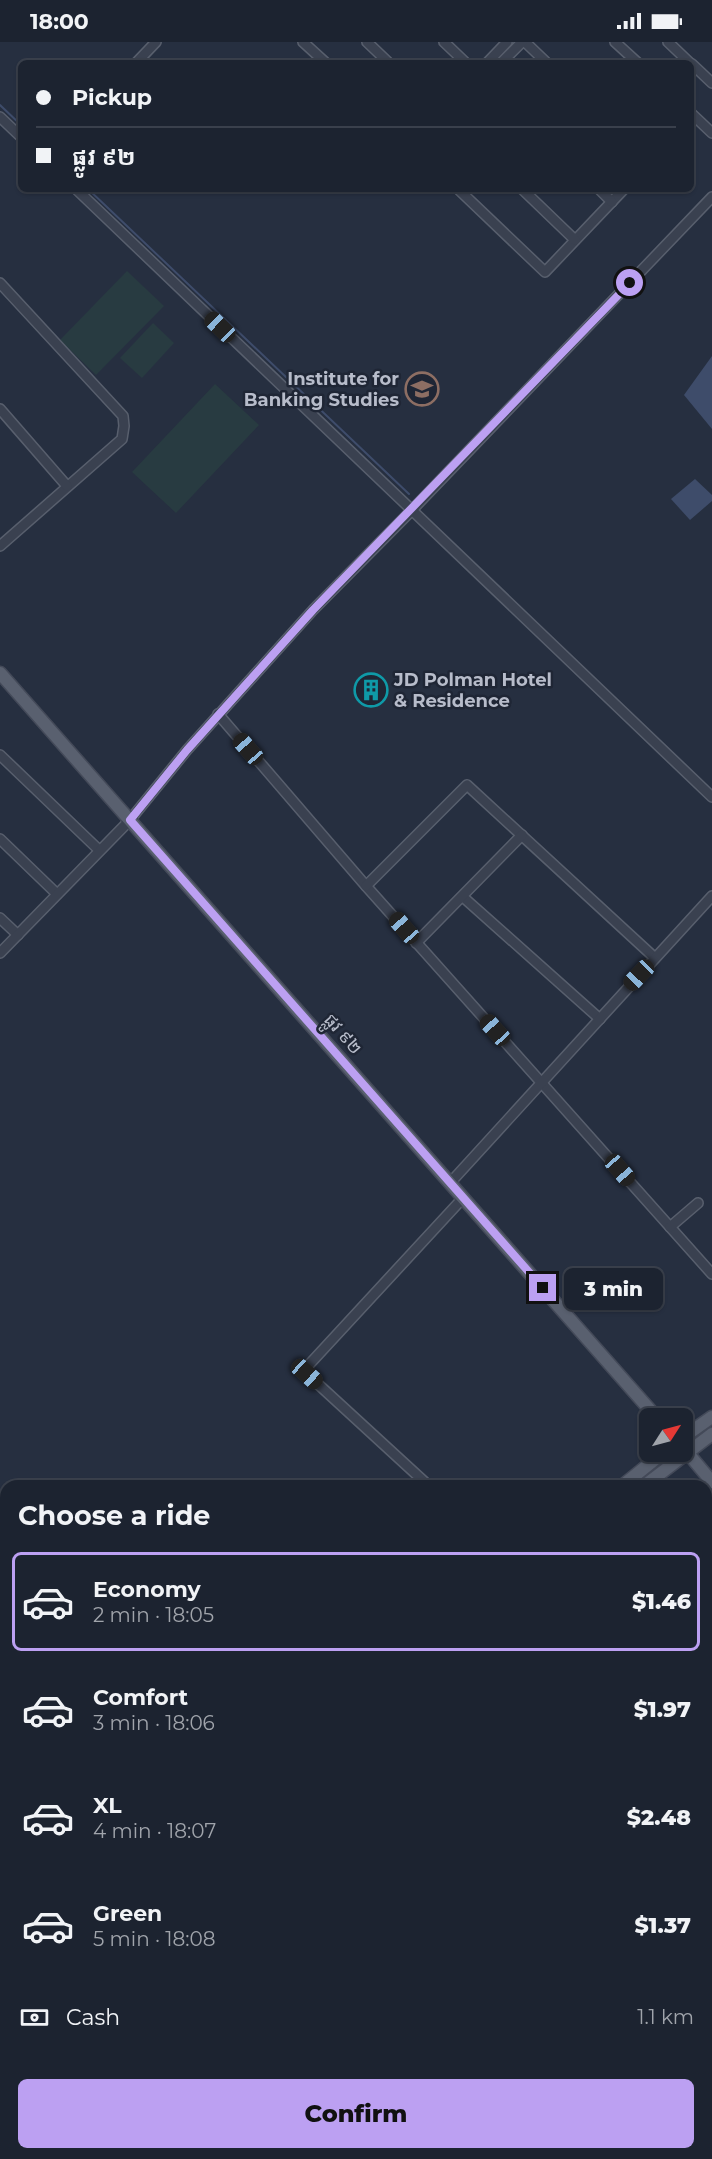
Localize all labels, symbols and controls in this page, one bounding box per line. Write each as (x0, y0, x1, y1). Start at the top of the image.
text: 18:00 (30, 8, 89, 35)
text: Pickup (72, 84, 152, 111)
text: ផ្លូវ ៩២ (72, 144, 135, 171)
route start (616, 269, 643, 296)
car (201, 308, 239, 346)
place label: Institute for Banking Studies (244, 368, 399, 411)
school or university icon: Institute for Banking Studies (404, 371, 440, 407)
place label: JD Polman Hotel & Residence (393, 669, 552, 712)
building icon: JD Polman Hotel & Residence (353, 672, 389, 708)
car (229, 730, 267, 768)
car (385, 909, 423, 947)
car (620, 956, 658, 994)
street label: ផ្លូវ ៩២ (315, 1009, 367, 1062)
car (476, 1011, 514, 1049)
car (601, 1151, 639, 1189)
callout: 3 min (564, 1267, 663, 1309)
route end (529, 1274, 556, 1301)
text: 3 min (584, 1277, 643, 1301)
car (288, 1355, 326, 1393)
north arrow (639, 1408, 693, 1462)
map controls (639, 1408, 693, 1462)
text: Choose a ride (18, 1499, 210, 1532)
icon: car (21, 1575, 75, 1629)
text: Economy (93, 1576, 201, 1603)
text: $1.46 (632, 1588, 691, 1615)
text: 2 min · 18:05 (93, 1603, 214, 1627)
icon: car (21, 1683, 75, 1737)
text: Comfort (93, 1684, 188, 1711)
text: $1.97 (634, 1696, 691, 1723)
text: 3 min · 18:06 (93, 1711, 215, 1735)
icon: car (21, 1791, 75, 1845)
text: XL (93, 1792, 122, 1819)
text: $2.48 (627, 1804, 691, 1831)
text: 4 min · 18:07 (93, 1819, 216, 1843)
icon: car (21, 1899, 75, 1953)
text: Green (93, 1900, 162, 1927)
text: $1.37 (635, 1912, 691, 1939)
text: 5 min · 18:08 (93, 1927, 215, 1951)
icon: cash (18, 2001, 51, 2034)
text: Cash (66, 2004, 120, 2031)
text: 1.1 km (637, 2005, 694, 2029)
button: Confirm (18, 2079, 694, 2148)

